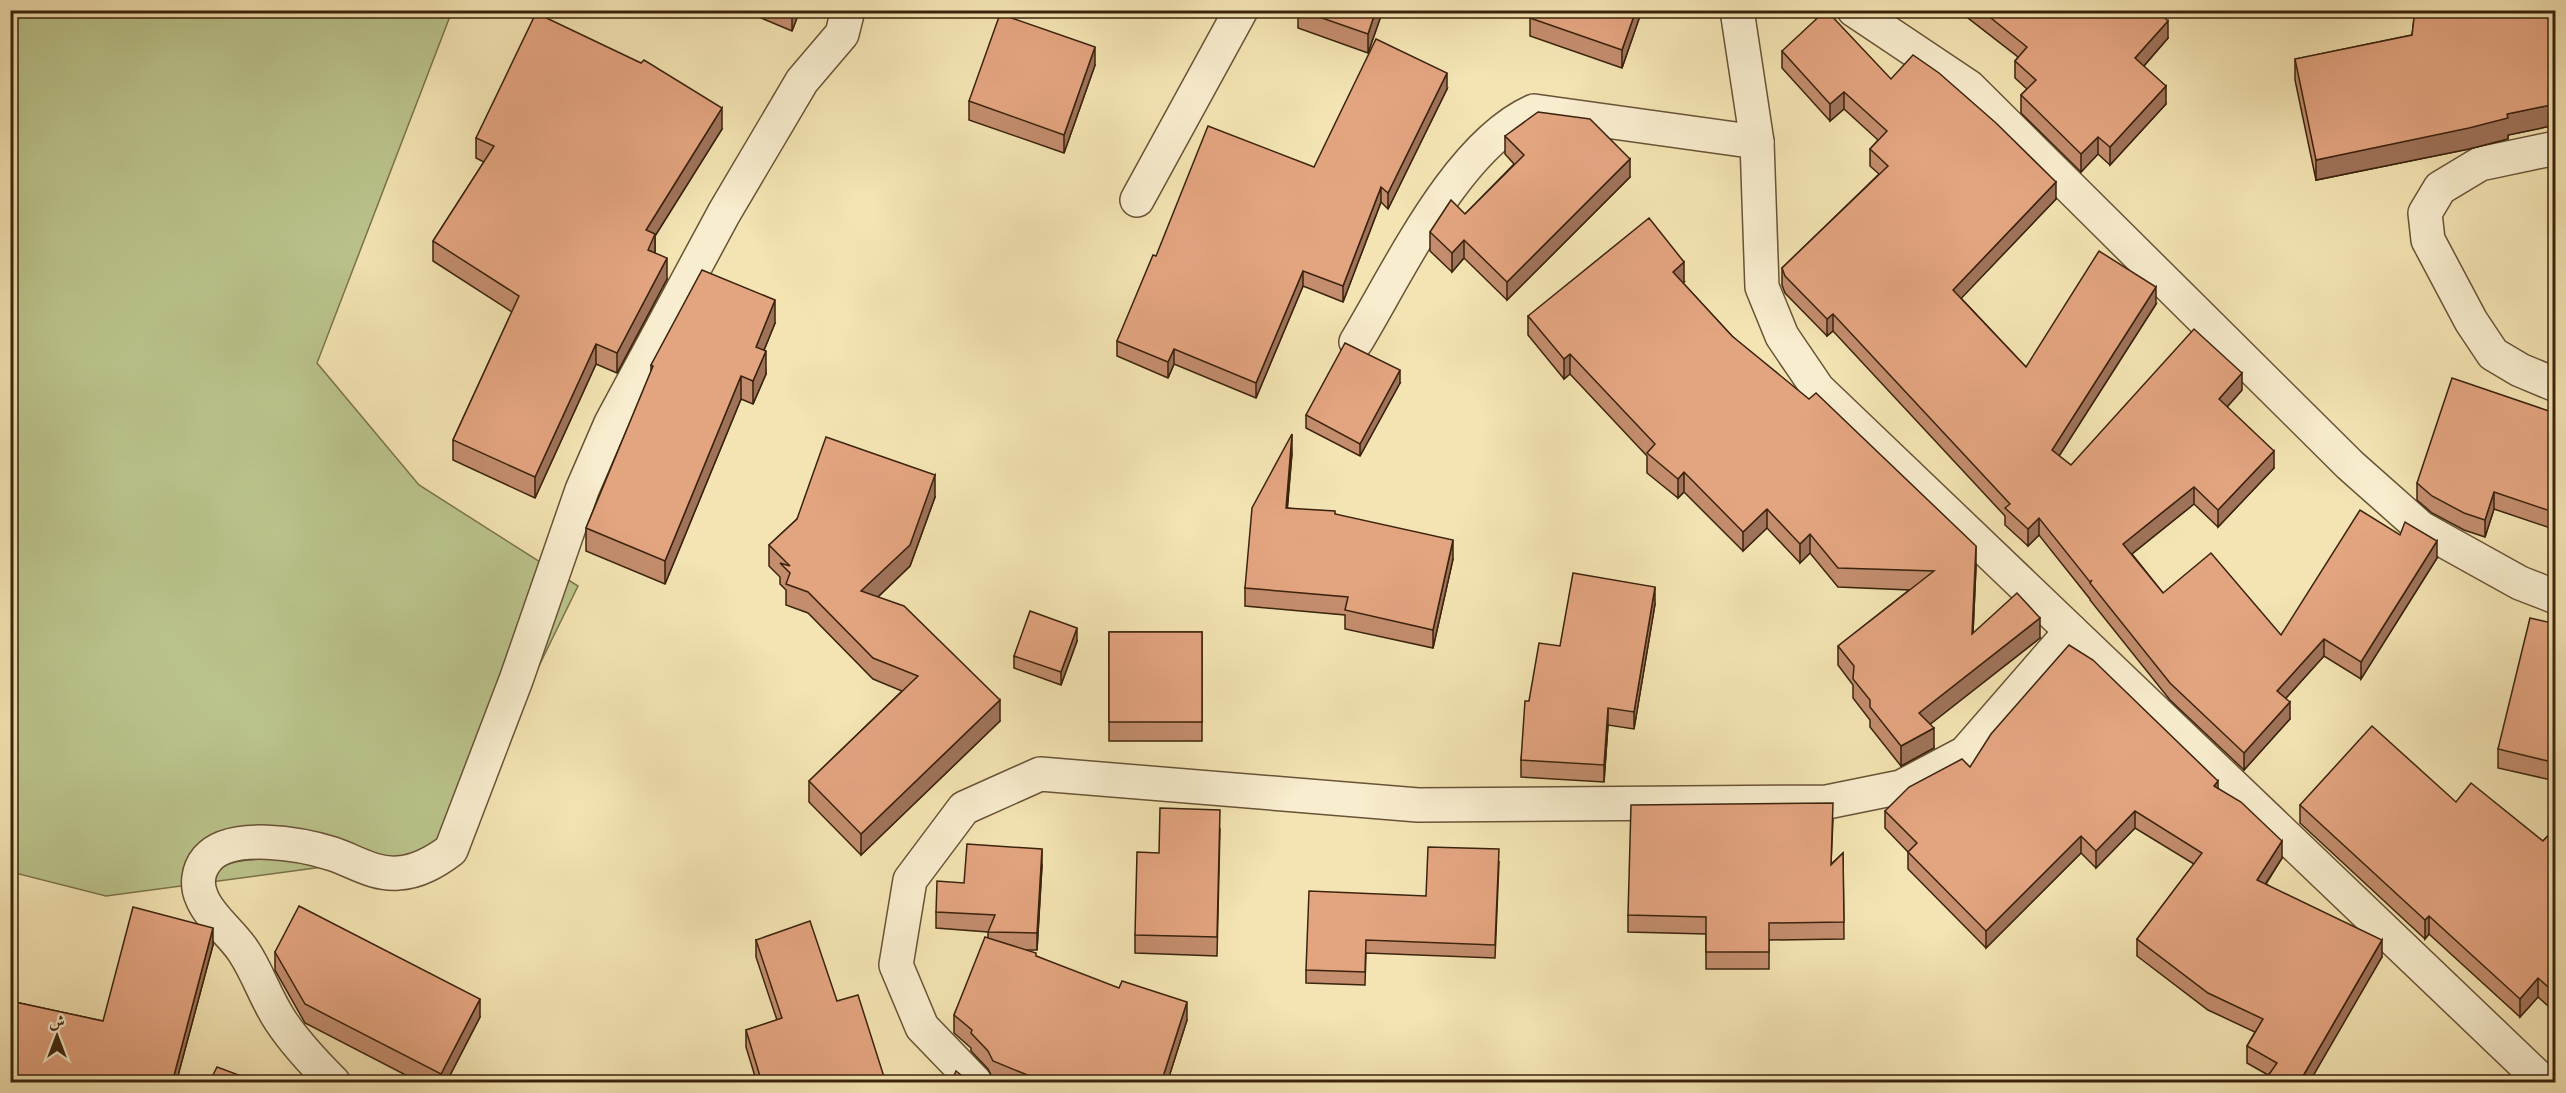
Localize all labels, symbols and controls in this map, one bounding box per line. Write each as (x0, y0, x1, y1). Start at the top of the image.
north arrow (27, 1006, 87, 1066)
text: ش (49, 1012, 65, 1034)

